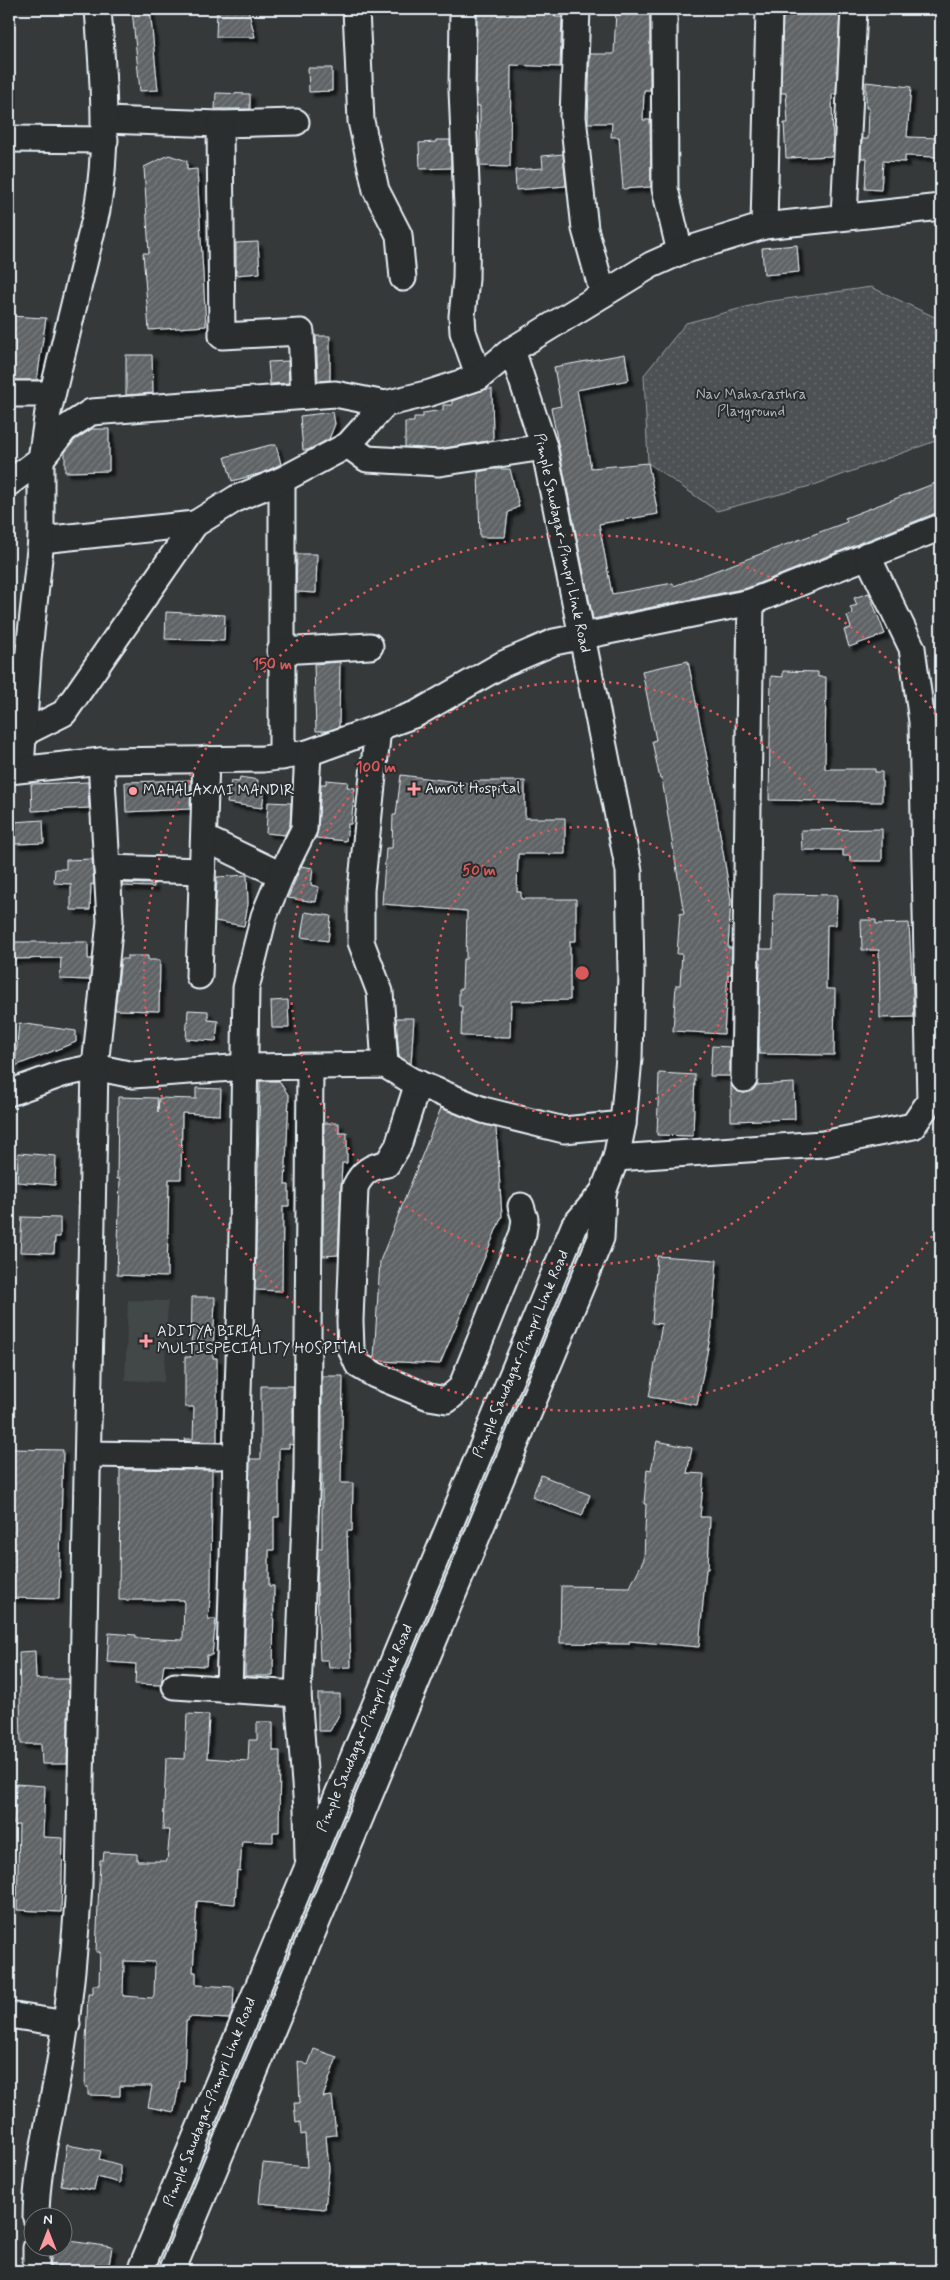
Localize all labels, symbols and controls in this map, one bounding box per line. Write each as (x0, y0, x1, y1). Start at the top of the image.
park label: Nav Maharasthra Playground (696, 385, 807, 422)
street label: Pimple Saudagar-Pimpri Link Road (529, 431, 595, 655)
text: 150 m (252, 655, 292, 675)
text: 100 m (356, 758, 396, 778)
place label: Amrut Hospital (425, 779, 520, 799)
place label: MAHALAXMI MANDIR (143, 781, 295, 801)
marker: Amrut Hospital (407, 782, 421, 796)
marker: MAHALAXMI MANDIR (127, 785, 139, 797)
text: 50 m (462, 861, 496, 881)
centre of rings (573, 964, 591, 982)
street label: Pimple Saudagar-Pimpri Link Road (468, 1247, 574, 1461)
place label: ADITYA BIRLA MULTISPECIALITY HOSPITAL (157, 1322, 366, 1359)
marker: ADITYA BIRLA MULTISPECIALITY HOSPITAL (139, 1334, 153, 1348)
street label: Pimple Saudagar-Pimpri Link Road (312, 1621, 418, 1835)
street label: Pimple Saudagar-Pimpri Link Road (159, 1994, 261, 2210)
north arrow (22, 2208, 72, 2258)
text: N (43, 2211, 53, 2229)

